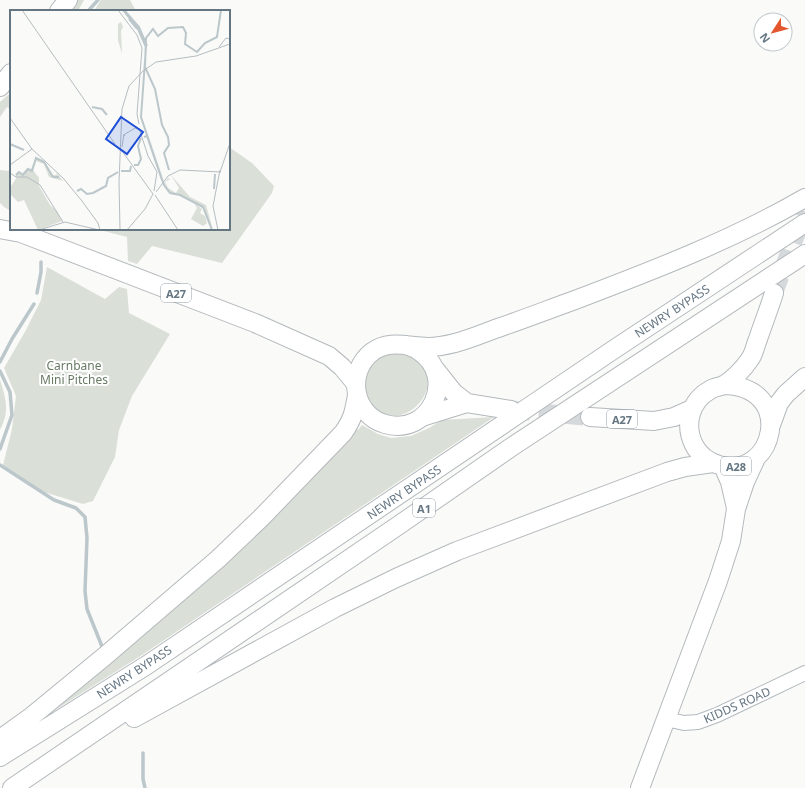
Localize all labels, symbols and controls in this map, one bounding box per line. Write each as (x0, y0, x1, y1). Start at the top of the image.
inset map (10, 10, 230, 230)
north arrow (753, 12, 793, 52)
text: N (756, 30, 773, 46)
street label: NEWRY BYPASS (631, 280, 713, 342)
road number: A27 (161, 284, 191, 302)
park label: Carnbane Mini Pitches (40, 357, 108, 388)
road number: A27 (607, 410, 637, 428)
road number: A28 (721, 457, 751, 475)
street label: NEWRY BYPASS (363, 461, 445, 523)
road number: A1 (413, 499, 435, 517)
street label: NEWRY BYPASS (93, 641, 175, 703)
street label: KIDDS ROAD (701, 683, 773, 727)

